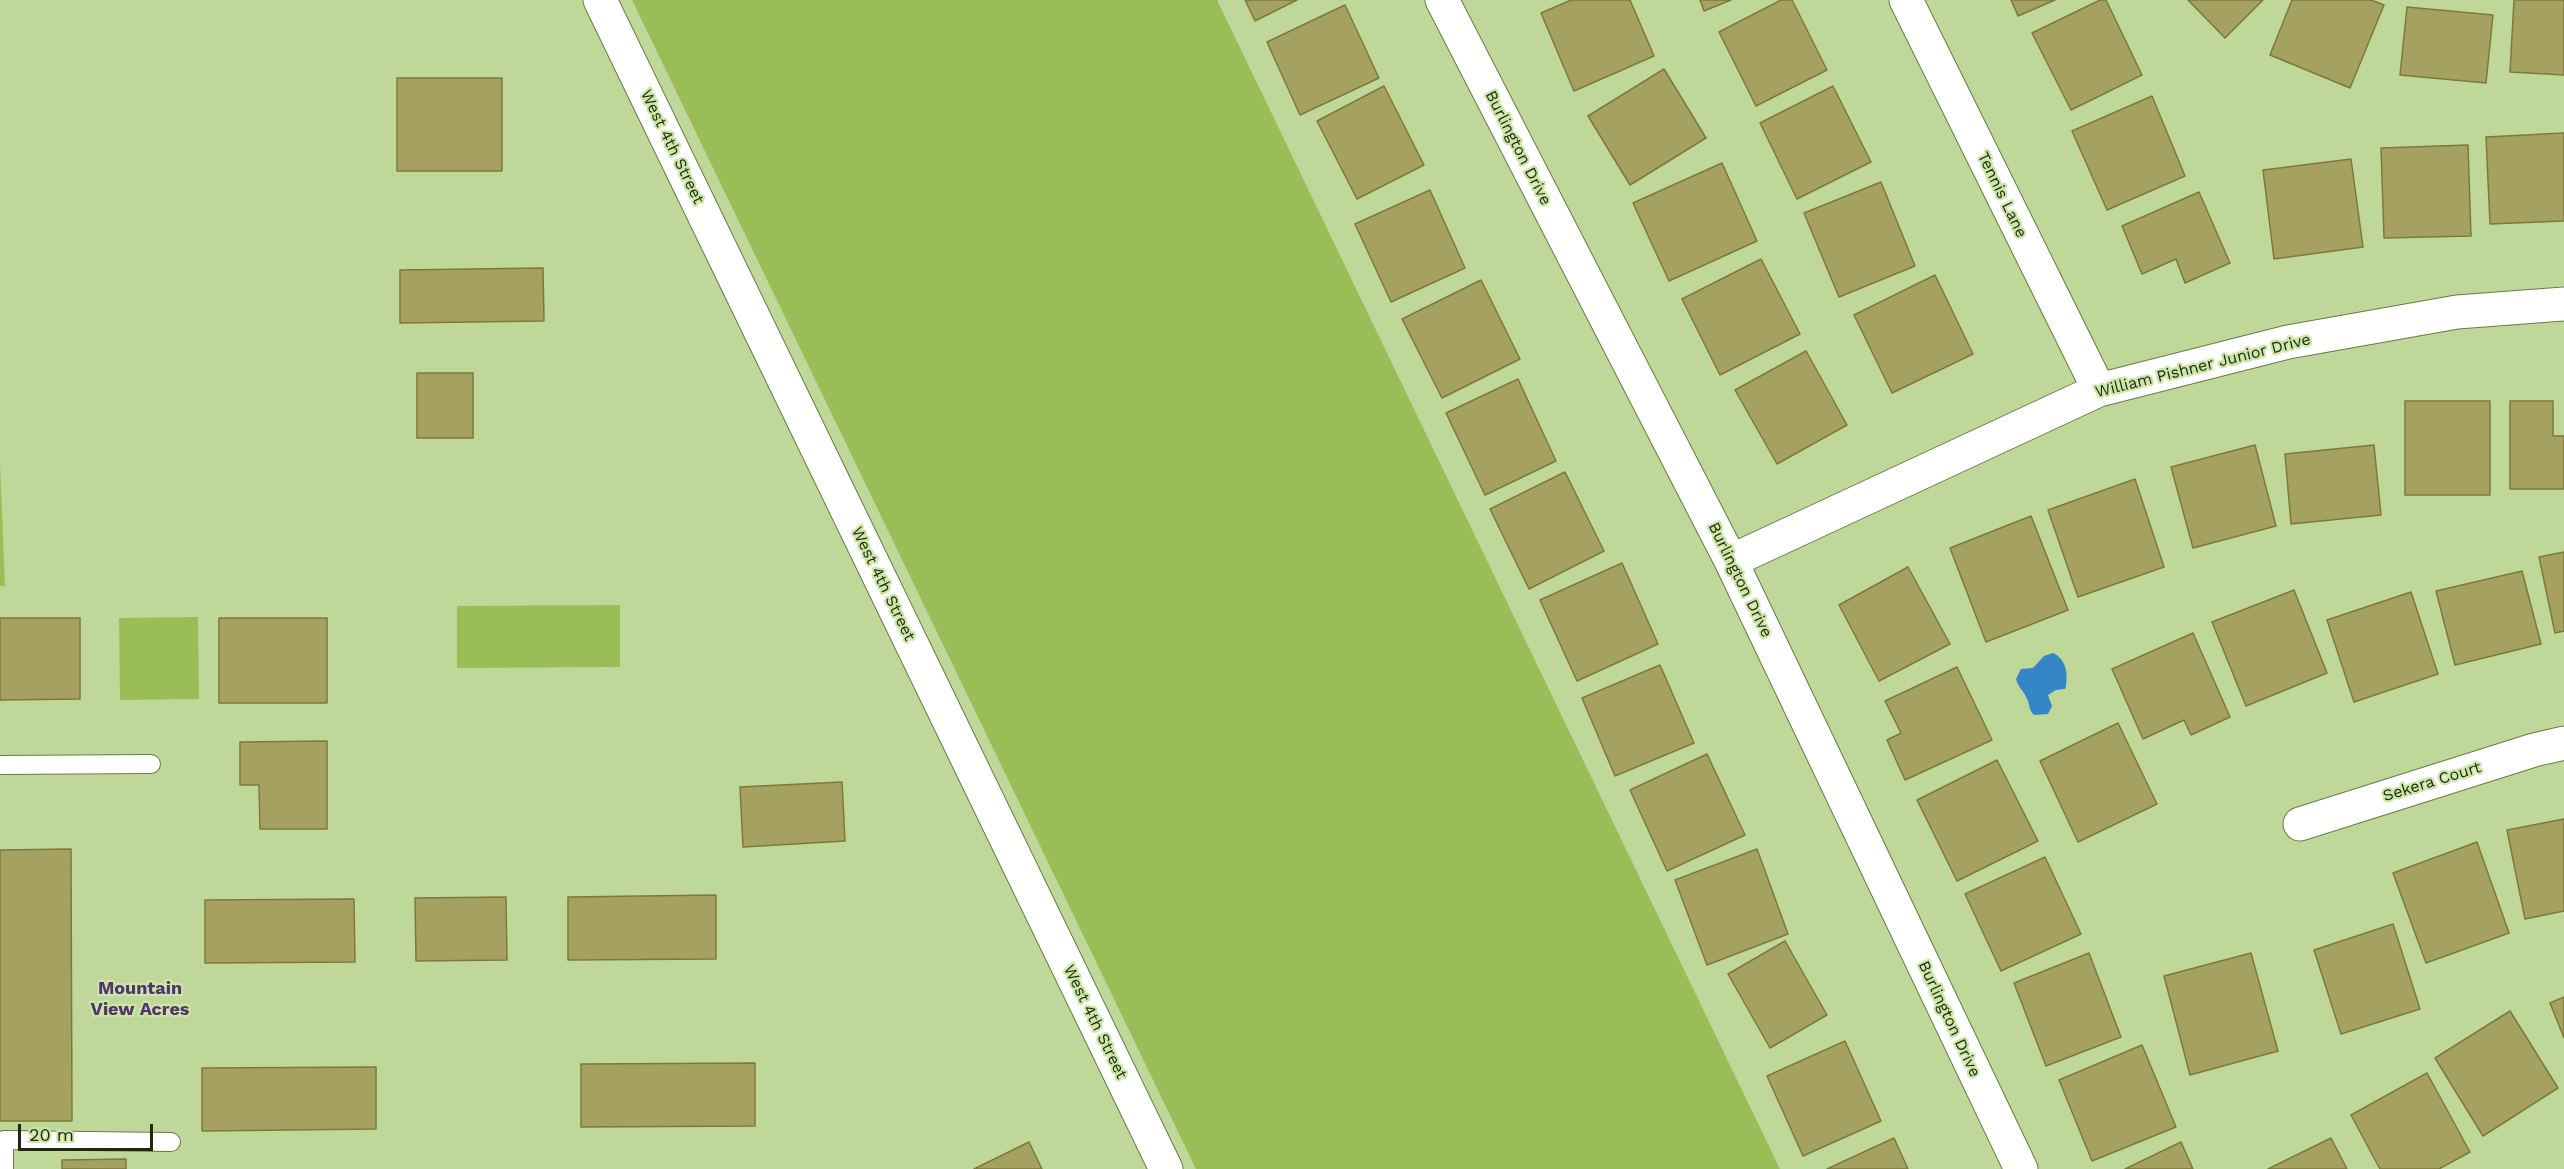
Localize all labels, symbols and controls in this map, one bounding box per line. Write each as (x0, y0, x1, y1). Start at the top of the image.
street label: West 4th Street (636, 87, 708, 207)
street label: Burlington Drive (1481, 88, 1555, 208)
street label: Tennis Lane (1973, 149, 2031, 241)
street label: William Pishner Junior Drive (2093, 330, 2313, 402)
street label: Burlington Drive (1704, 519, 1776, 641)
street label: West 4th Street (847, 524, 919, 644)
street label: Sekera Court (2381, 758, 2483, 806)
street label: Burlington Drive (1914, 958, 1984, 1080)
street label: West 4th Street (1059, 962, 1131, 1082)
district label: Mountain View Acres (91, 978, 189, 1020)
scale bar (21, 1112, 156, 1150)
text: 20 m (29, 1124, 74, 1145)

